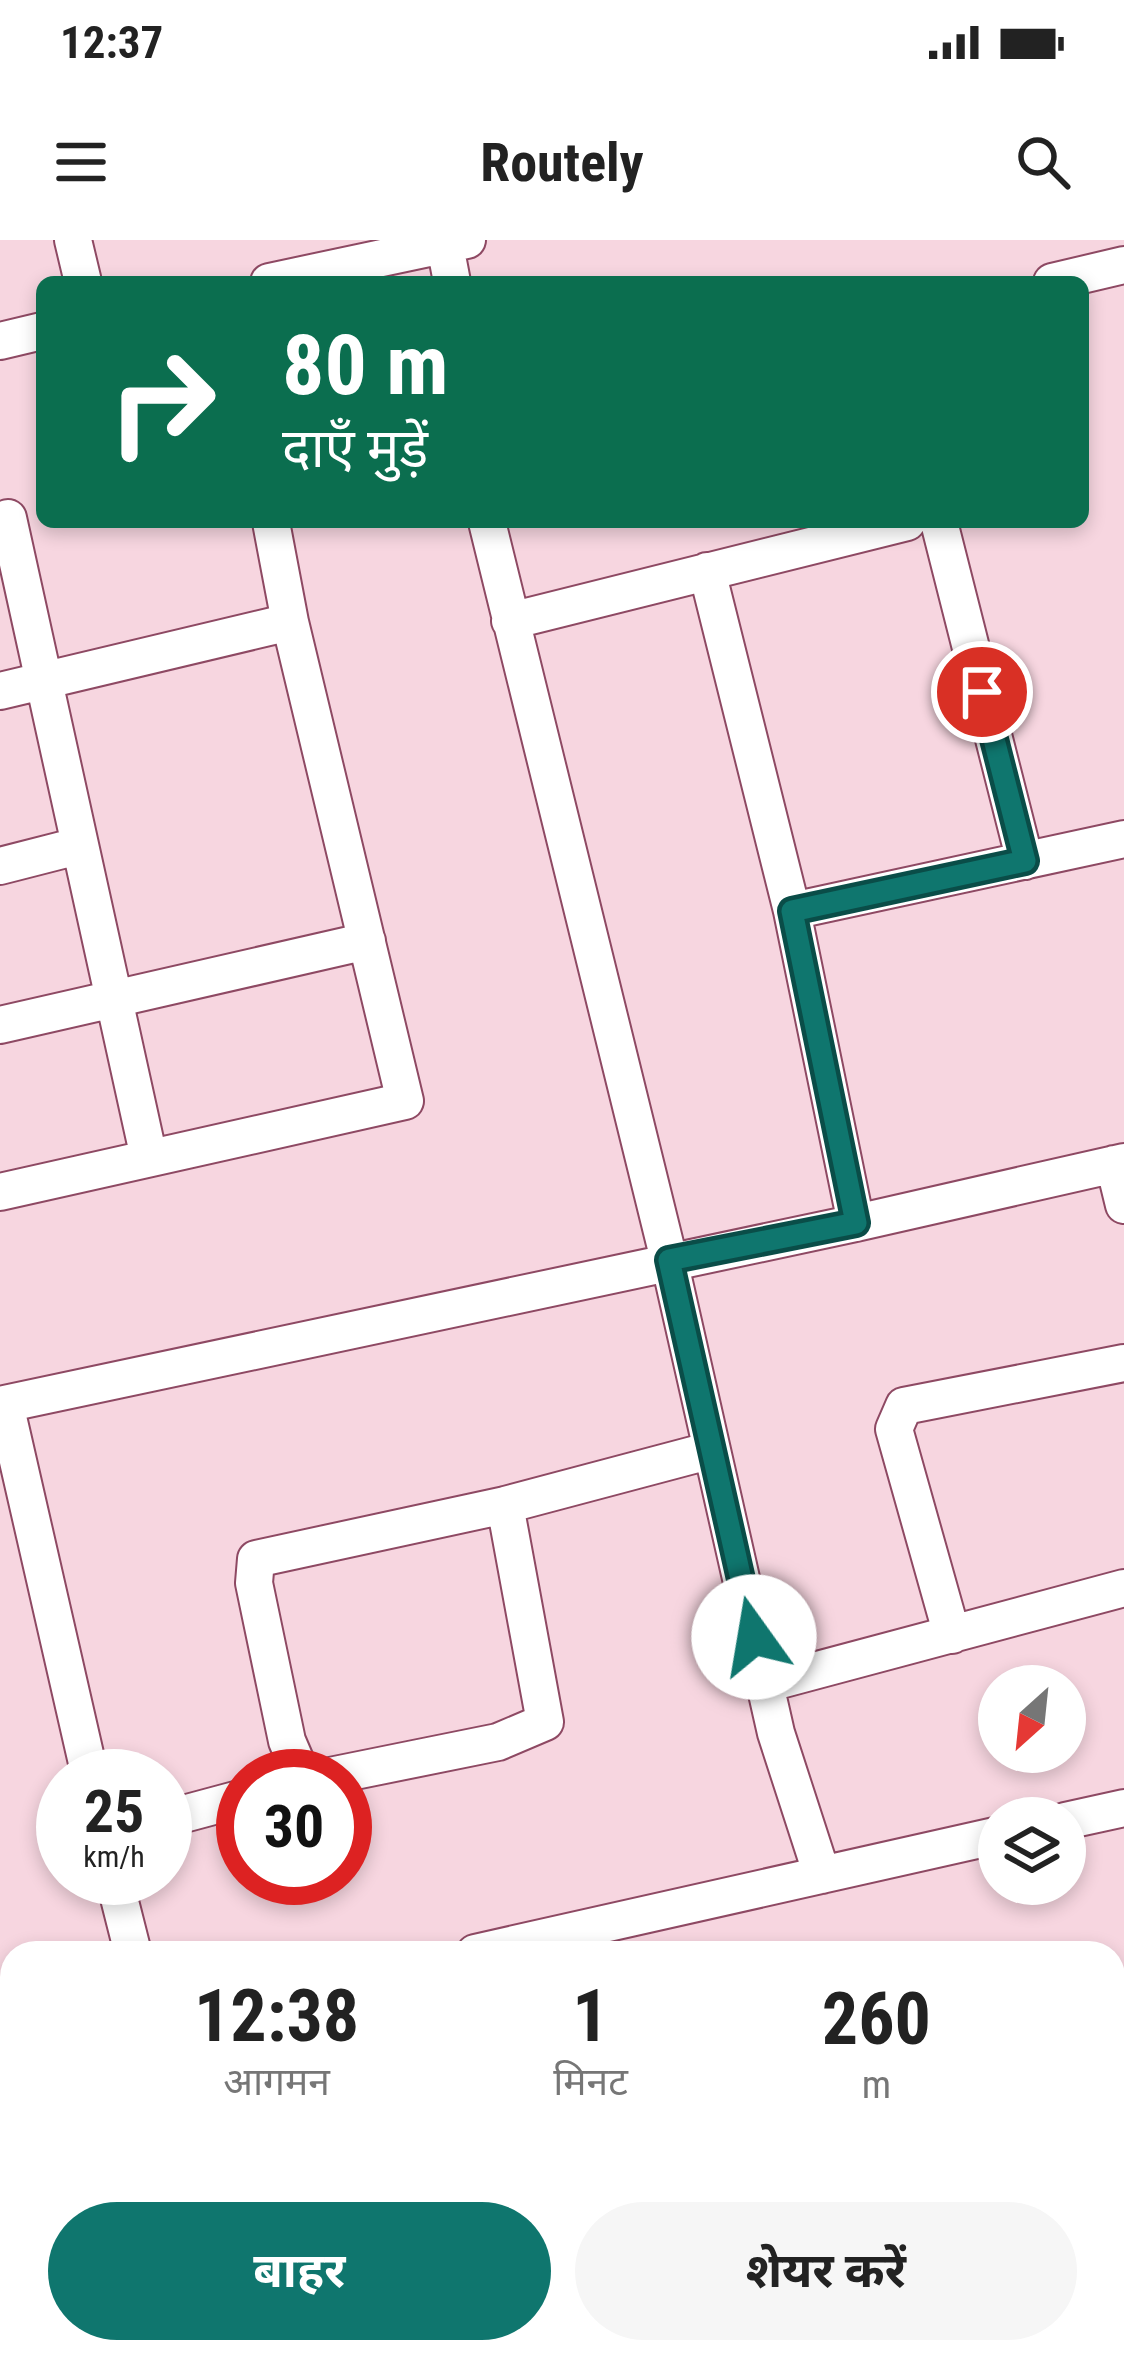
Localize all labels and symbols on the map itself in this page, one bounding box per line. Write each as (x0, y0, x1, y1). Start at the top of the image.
pin (931, 641, 1033, 743)
position arrow (691, 1574, 817, 1700)
north arrow (978, 1665, 1086, 1773)
speed limit sign: 30 (216, 1749, 372, 1905)

